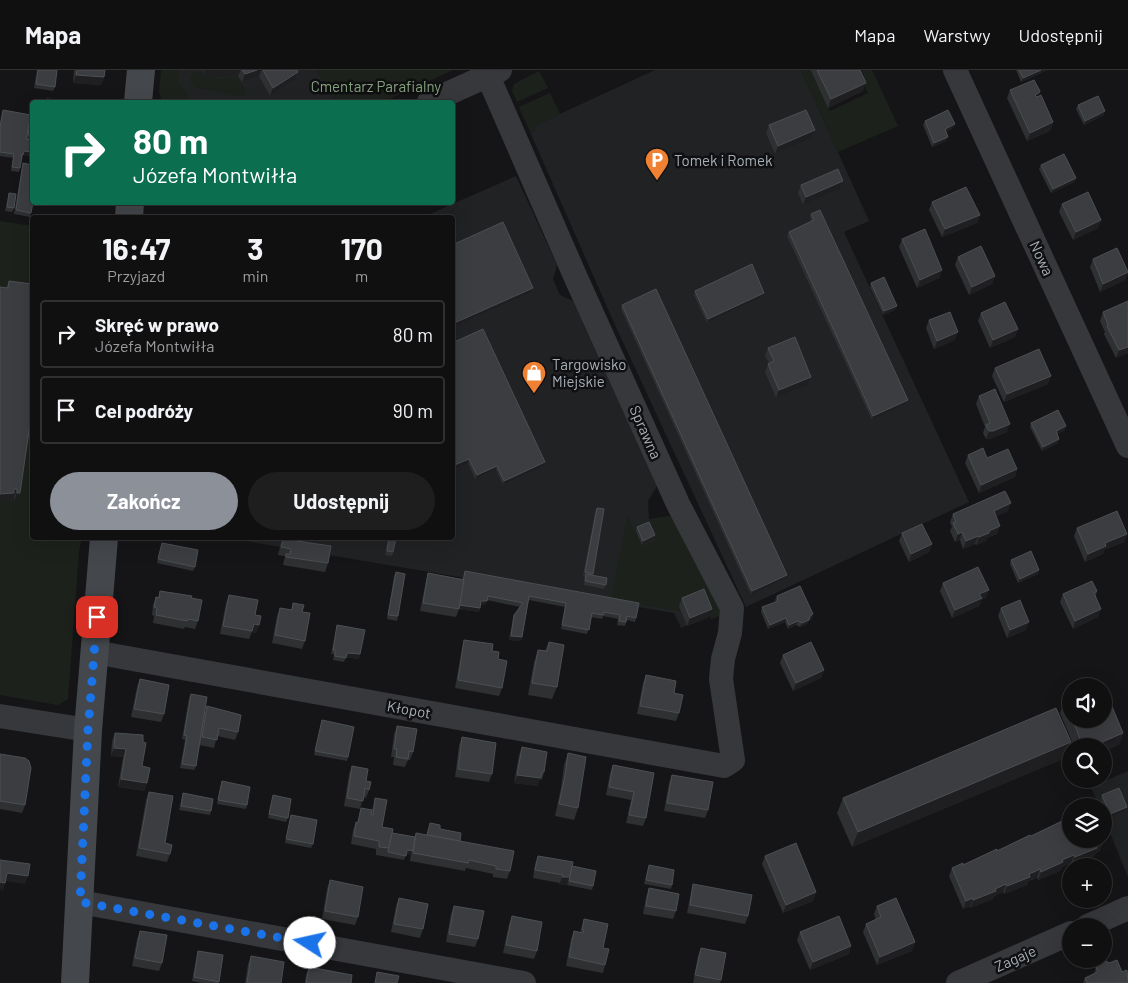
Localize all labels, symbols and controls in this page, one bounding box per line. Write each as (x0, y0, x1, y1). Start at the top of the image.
text: Mapa (25, 20, 81, 49)
text: Mapa (854, 24, 895, 46)
text: Warstwy (923, 24, 991, 46)
text: Udostępnij (1019, 24, 1103, 46)
park label: Cmentarz Parafialny (311, 77, 441, 95)
text: 80 m (133, 119, 208, 161)
icon: right (50, 120, 115, 185)
parking icon: Tomek i Romek (644, 147, 670, 181)
place label: Tomek i Romek (674, 151, 773, 169)
text: Józefa Montwiłła (133, 161, 297, 187)
text: 16:47 (102, 230, 171, 266)
text: 3 (247, 230, 264, 266)
text: 170 (340, 230, 383, 266)
street label: Nowa (1026, 238, 1058, 278)
text: Przyjazd (107, 266, 165, 285)
text: min (242, 266, 268, 285)
text: m (355, 266, 368, 285)
text: Skręć w prawo (95, 313, 219, 336)
icon: right (52, 320, 80, 348)
text: 80 m (393, 323, 433, 346)
text: Józefa Montwiłła (95, 336, 214, 355)
place label: Targowisko Miejskie (552, 355, 626, 390)
shop icon: Targowisko Miejskie (521, 360, 547, 394)
icon: arrive (52, 396, 80, 424)
text: Cel podróży (95, 399, 193, 422)
text: 90 m (393, 399, 433, 422)
street label: Sprawna (626, 402, 666, 462)
button: Zakończ (50, 472, 238, 530)
button: Udostępnij (248, 472, 435, 530)
pin (76, 596, 118, 638)
icon: arrive (83, 603, 111, 631)
map controls (1062, 678, 1112, 968)
button: sound (1062, 678, 1112, 728)
street label: Kłopot (386, 696, 432, 722)
button: search (1062, 738, 1112, 788)
button: layers (1062, 798, 1112, 848)
button: + (1062, 858, 1112, 908)
position arrow (283, 916, 335, 968)
button: − (1062, 918, 1112, 968)
street label: Zagaje (992, 941, 1038, 975)

